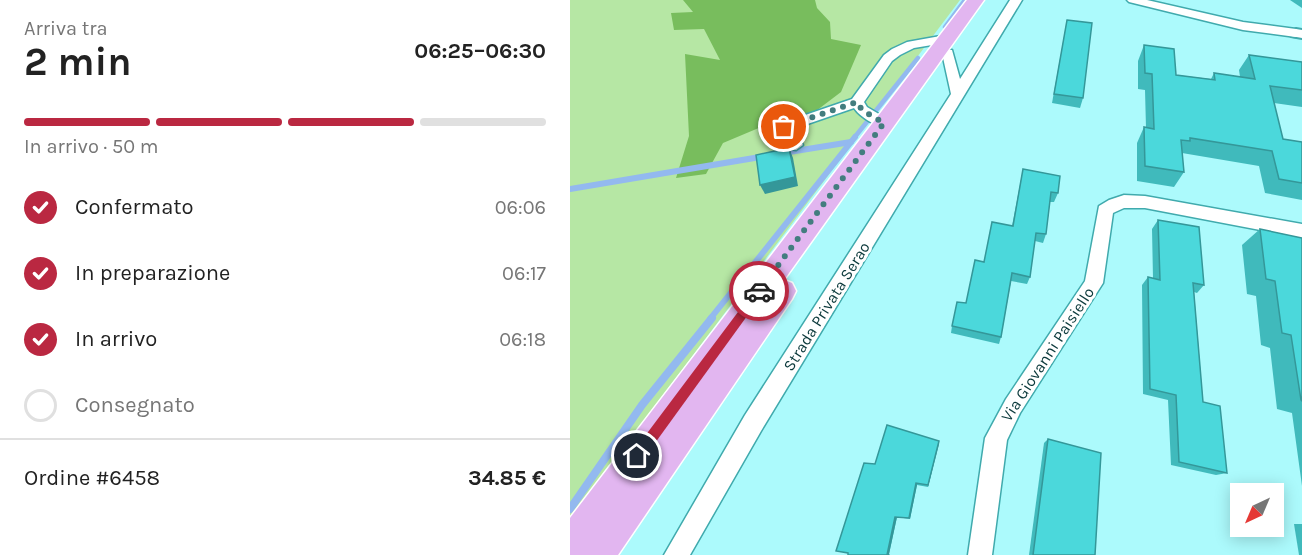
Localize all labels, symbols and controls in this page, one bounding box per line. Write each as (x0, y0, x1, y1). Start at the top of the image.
text: Arriva tra (24, 17, 107, 40)
text: 06:25–06:30 (414, 38, 546, 64)
text: 2 min (24, 39, 132, 85)
pin (758, 101, 809, 152)
icon: bag (767, 110, 800, 143)
text: In arrivo · 50 m (24, 135, 159, 158)
icon: check (24, 191, 57, 224)
text: Confermato (75, 194, 194, 220)
text: 06:06 (495, 196, 546, 219)
street label: Strada Privata Serao (779, 238, 874, 374)
icon: check (24, 257, 57, 290)
text: In preparazione (75, 260, 230, 286)
courier (729, 261, 789, 321)
text: 06:17 (502, 262, 546, 285)
icon: car (743, 275, 776, 308)
street label: Via Giovanni Paisiello (997, 283, 1098, 425)
icon: check (24, 323, 57, 356)
text: In arrivo (75, 326, 157, 352)
text: 06:18 (499, 328, 546, 351)
text: Consegnato (75, 392, 195, 418)
pin (611, 430, 662, 481)
icon: home (620, 439, 653, 472)
text: Ordine #6458 (24, 465, 160, 491)
text: 34.85 € (468, 465, 546, 491)
north arrow (1230, 483, 1284, 537)
map controls (1230, 483, 1284, 537)

